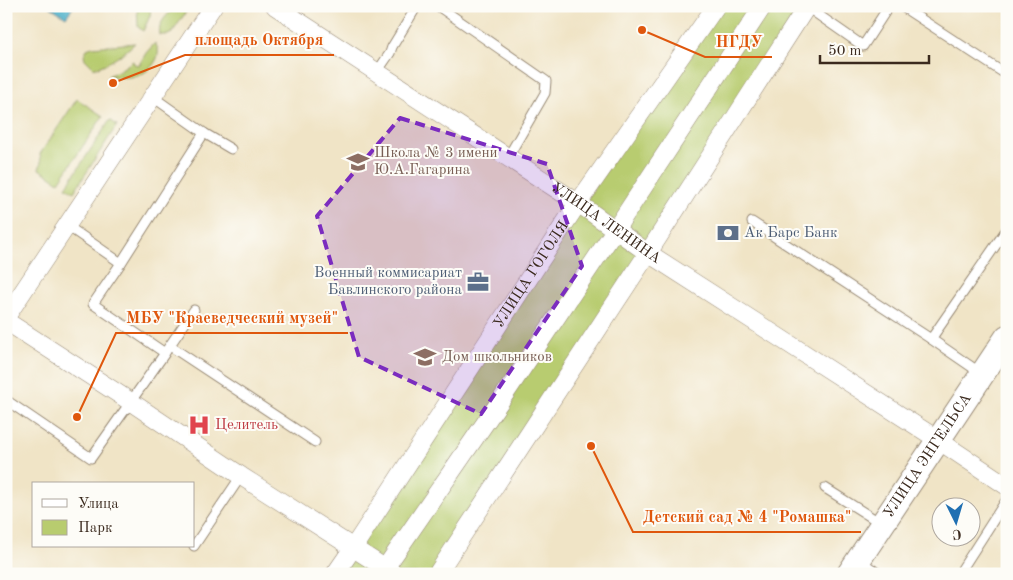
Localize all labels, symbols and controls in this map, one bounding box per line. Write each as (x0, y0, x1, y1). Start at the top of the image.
callout: площадь Октября (185, 24, 334, 55)
callout: НГДУ (705, 26, 772, 57)
scale bar (820, 32, 929, 64)
text: площадь Октября (195, 33, 323, 49)
text: НГДУ (715, 35, 763, 51)
text: 50 m (828, 44, 862, 59)
place label: Школа № 3 имени Ю.А.Гагарина (374, 146, 498, 178)
school or university icon: Школа № 3 имени Ю.А.Гагарина (345, 149, 371, 175)
street label: УЛИЦА ЛЕНИНА (548, 180, 664, 267)
street label: УЛИЦА ГОГОЛЯ (491, 218, 572, 331)
bank icon: Ак Барс Банк (715, 220, 741, 246)
place label: Ак Барс Банк (744, 226, 838, 241)
place label: Военный коммисариат Бавлинского района (314, 266, 463, 298)
office icon: Военный коммисариат Бавлинского района (465, 269, 491, 295)
callout: МБУ "Краеведческий музей" (116, 302, 348, 333)
text: МБУ "Краеведческий музей" (126, 311, 338, 327)
school or university icon: Дом школьников (412, 344, 438, 370)
place label: Дом школьников (442, 350, 552, 365)
street label: УЛИЦА ЭНГЕЛЬСА (881, 391, 975, 521)
hospital icon: Целитель (186, 412, 212, 438)
place label: Целитель (215, 418, 278, 433)
legend (32, 482, 195, 548)
text: Улица (78, 497, 119, 512)
north arrow (930, 498, 980, 548)
callout: Детский сад № 4 "Ромашка" (633, 501, 861, 532)
text: Детский сад № 4 "Ромашка" (643, 510, 851, 526)
text: Парк (78, 521, 113, 536)
text: С (952, 527, 962, 541)

